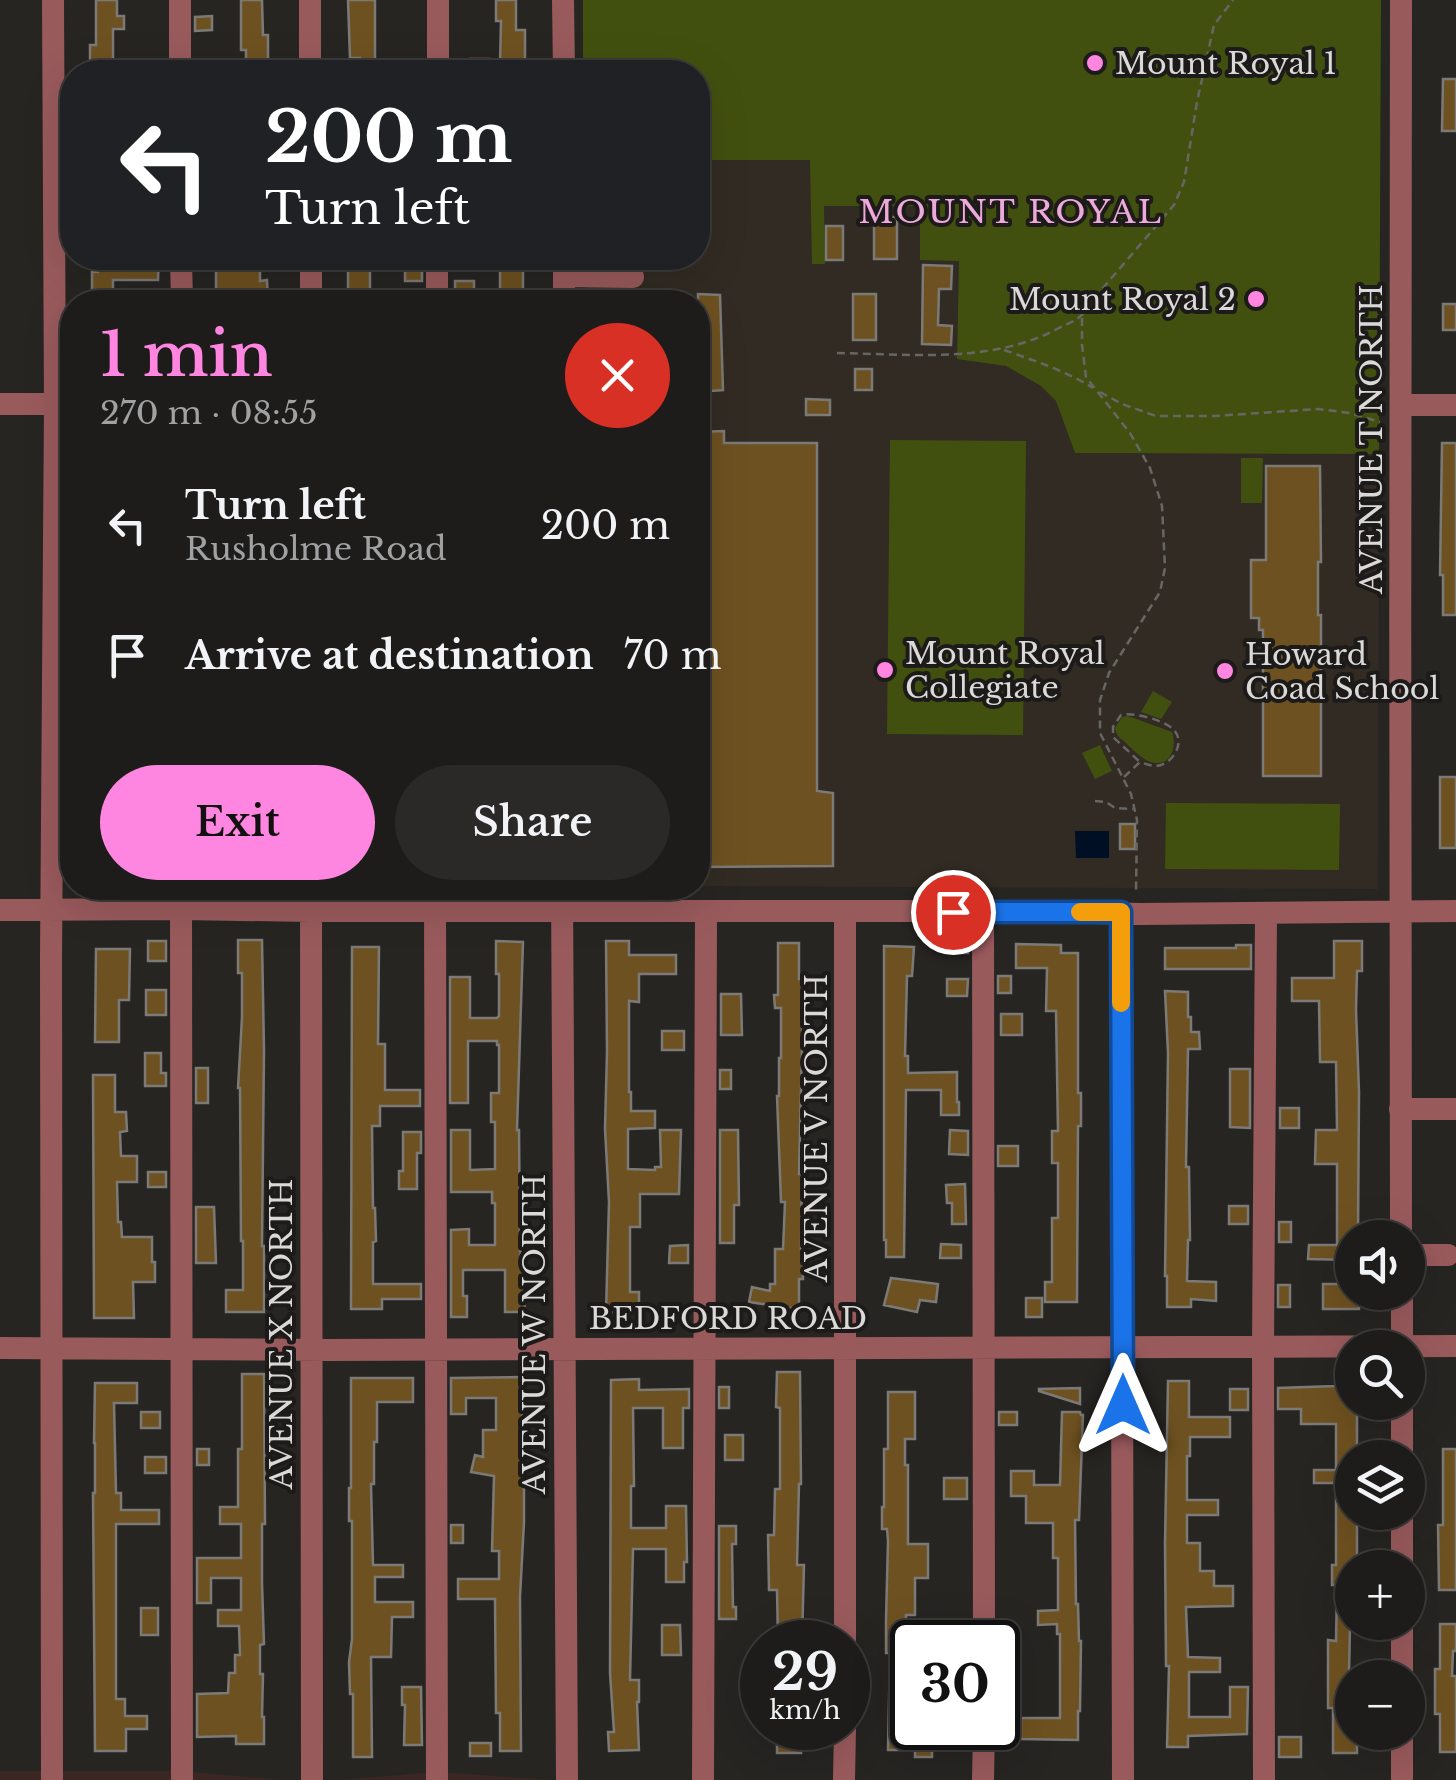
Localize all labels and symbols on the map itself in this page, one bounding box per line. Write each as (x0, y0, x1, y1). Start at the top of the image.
place label: Mount Royal 1 (1115, 45, 1337, 82)
marker: Mount Royal 1 (1084, 52, 1106, 74)
district label: MOUNT ROYAL (859, 192, 1163, 232)
place label: Mount Royal 2 (1009, 281, 1236, 318)
street label: AVENUE T NORTH (1353, 284, 1390, 595)
marker: Mount Royal 2 (1245, 288, 1267, 310)
place label: Mount Royal Collegiate (905, 635, 1105, 706)
place label: Howard Coad School (1245, 636, 1439, 707)
marker: Mount Royal Collegiate (874, 659, 896, 681)
marker: Howard Coad School (1214, 660, 1236, 682)
pin (911, 870, 996, 955)
street label: AVENUE V NORTH (798, 974, 835, 1283)
street label: AVENUE W NORTH (516, 1174, 553, 1495)
street label: AVENUE X NORTH (263, 1179, 300, 1490)
street label: BEDFORD ROAD (589, 1300, 867, 1337)
position arrow (1071, 1353, 1175, 1457)
speed limit sign: 30 (890, 1620, 1020, 1750)

